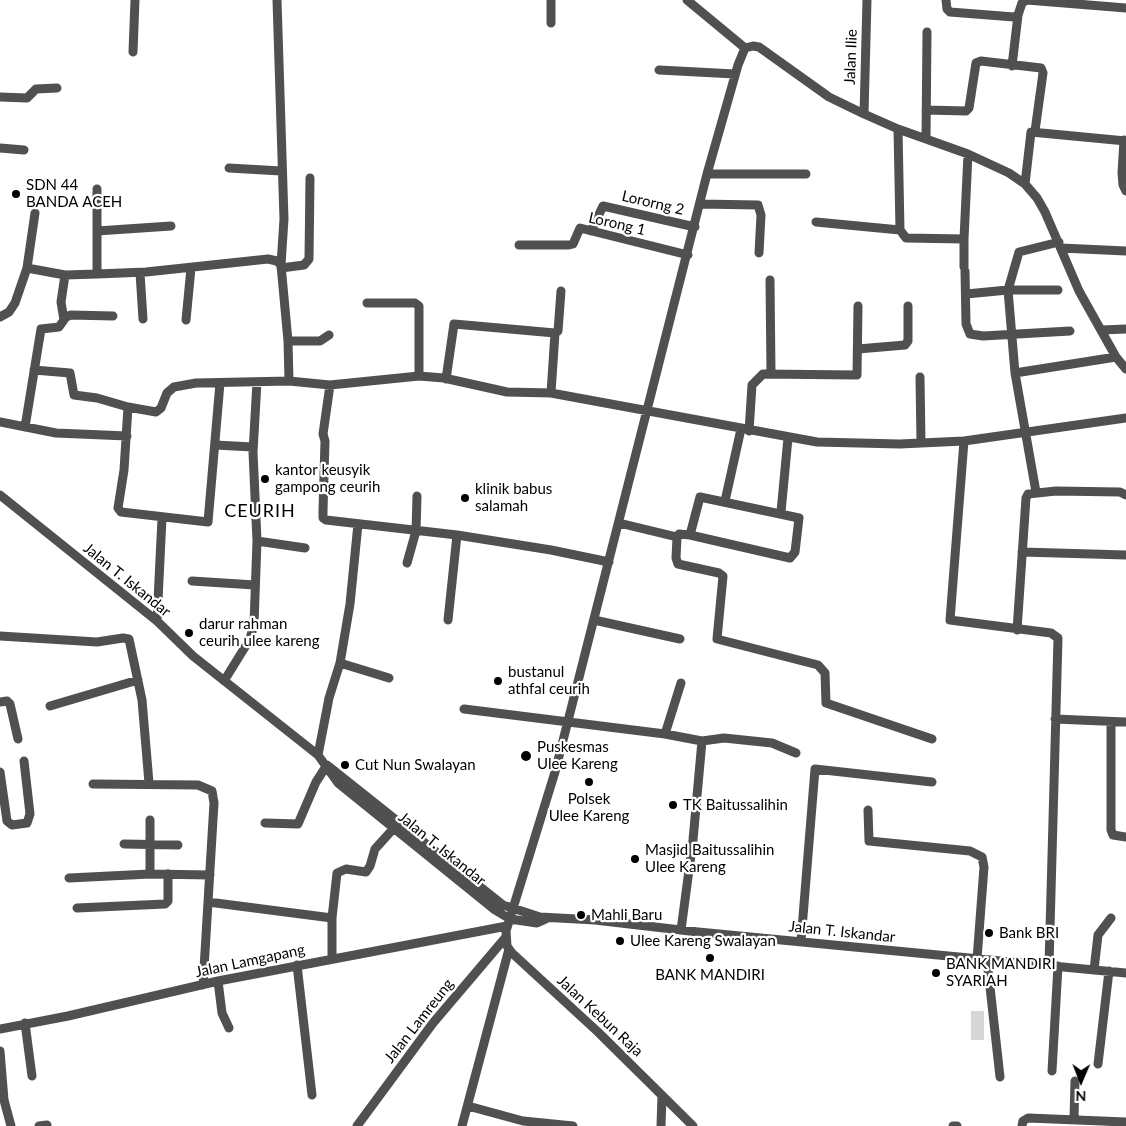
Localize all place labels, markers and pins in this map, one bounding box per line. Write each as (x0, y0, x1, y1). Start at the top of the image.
place label: SDN 44 BANDA ACEH (26, 176, 122, 211)
marker: SDN 44 BANDA ACEH (10, 188, 22, 200)
place label: kantor keusyik gampong ceurih (275, 461, 380, 496)
marker: kantor keusyik gampong ceurih (259, 473, 271, 485)
place label: klinik babus salamah (475, 480, 552, 515)
marker: klinik babus salamah (459, 492, 471, 504)
place label: darur rahman ceurih ulee kareng (199, 615, 319, 650)
marker: darur rahman ceurih ulee kareng (183, 627, 195, 639)
place label: bustanul athfal ceurih (508, 663, 590, 698)
marker: bustanul athfal ceurih (492, 675, 504, 687)
place label: Puskesmas Ulee Kareng (537, 738, 618, 773)
marker: Puskesmas Ulee Kareng (519, 749, 533, 763)
place label: Cut Nun Swalayan (355, 756, 476, 774)
marker: Cut Nun Swalayan (339, 759, 351, 771)
marker: Polsek Ulee Kareng (583, 776, 595, 788)
place label: Polsek Ulee Kareng (549, 790, 629, 825)
place label: TK Baitussalihin (683, 796, 788, 814)
marker: TK Baitussalihin (667, 799, 679, 811)
place label: Masjid Baitussalihin Ulee Kareng (645, 841, 774, 876)
marker: Masjid Baitussalihin Ulee Kareng (629, 853, 641, 865)
place label: Mahli Baru (591, 906, 662, 924)
marker: Mahli Baru (575, 909, 587, 921)
place label: Bank BRI (999, 924, 1059, 942)
marker: Bank BRI (983, 927, 995, 939)
place label: Ulee Kareng Swalayan (630, 932, 776, 950)
marker: Ulee Kareng Swalayan (614, 935, 626, 947)
marker: BANK MANDIRI (704, 952, 716, 964)
place label: BANK MANDIRI SYARIAH (946, 955, 1056, 990)
place label: BANK MANDIRI (655, 966, 765, 984)
marker: BANK MANDIRI SYARIAH (930, 967, 942, 979)

